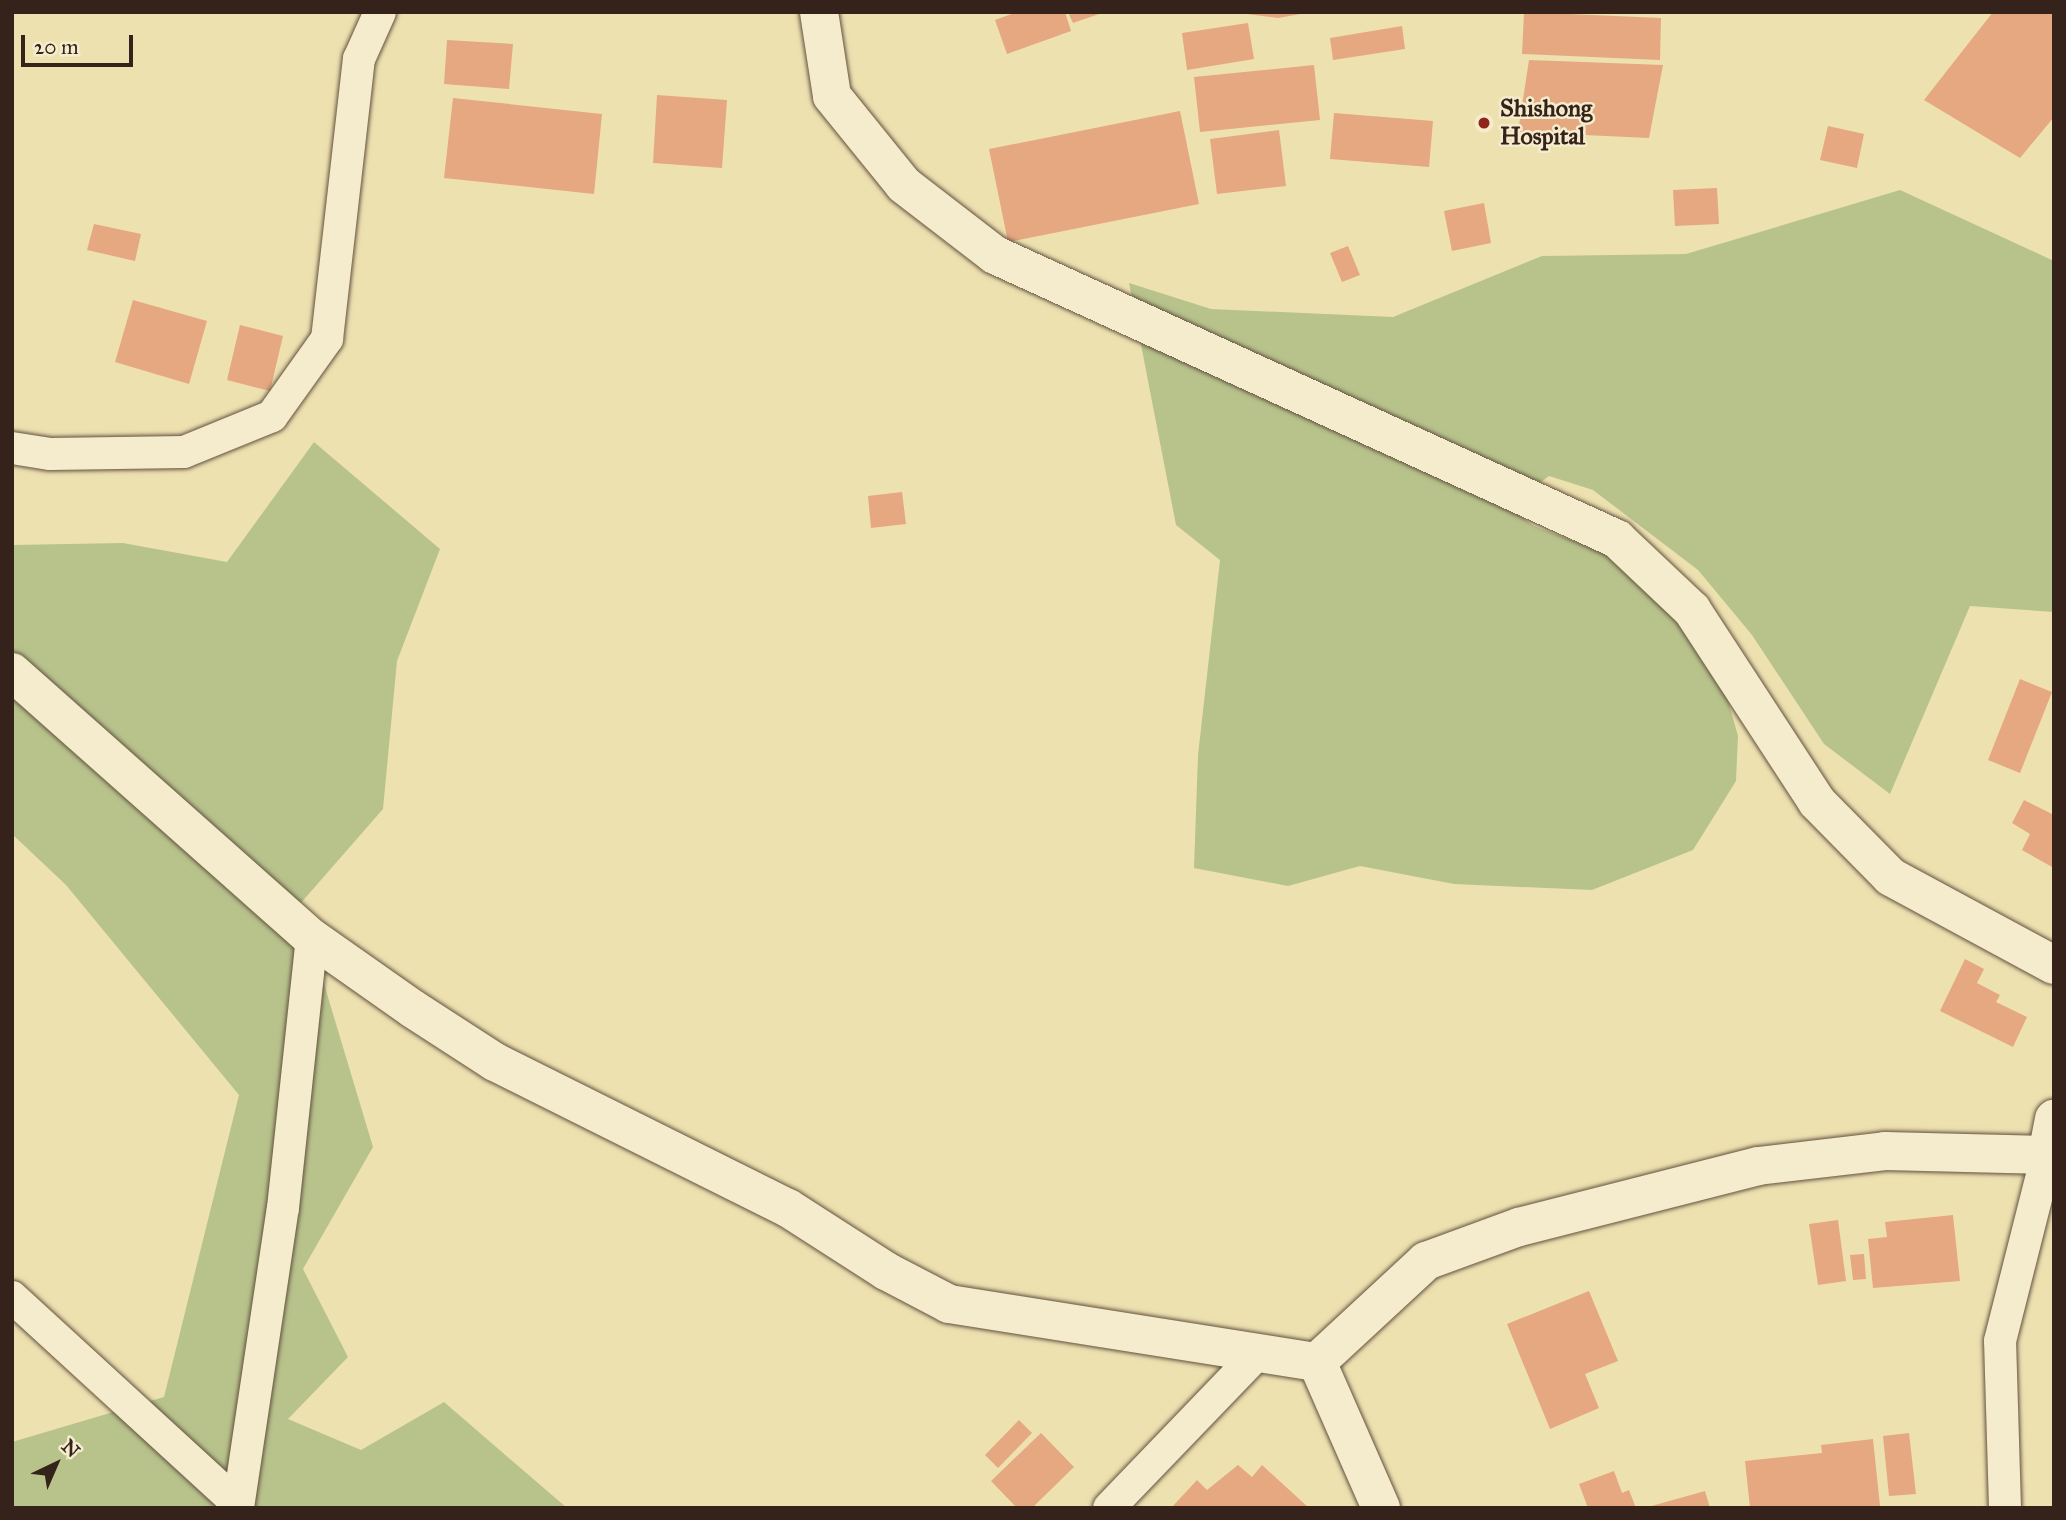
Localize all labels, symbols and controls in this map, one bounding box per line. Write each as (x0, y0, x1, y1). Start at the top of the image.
scale bar (24, 21, 136, 65)
text: 20 m (34, 34, 79, 60)
place label: Shishong Hospital (1500, 95, 1592, 151)
marker: Shishong Hospital (1474, 113, 1494, 133)
north arrow (21, 1429, 91, 1499)
text: N (57, 1435, 85, 1462)

